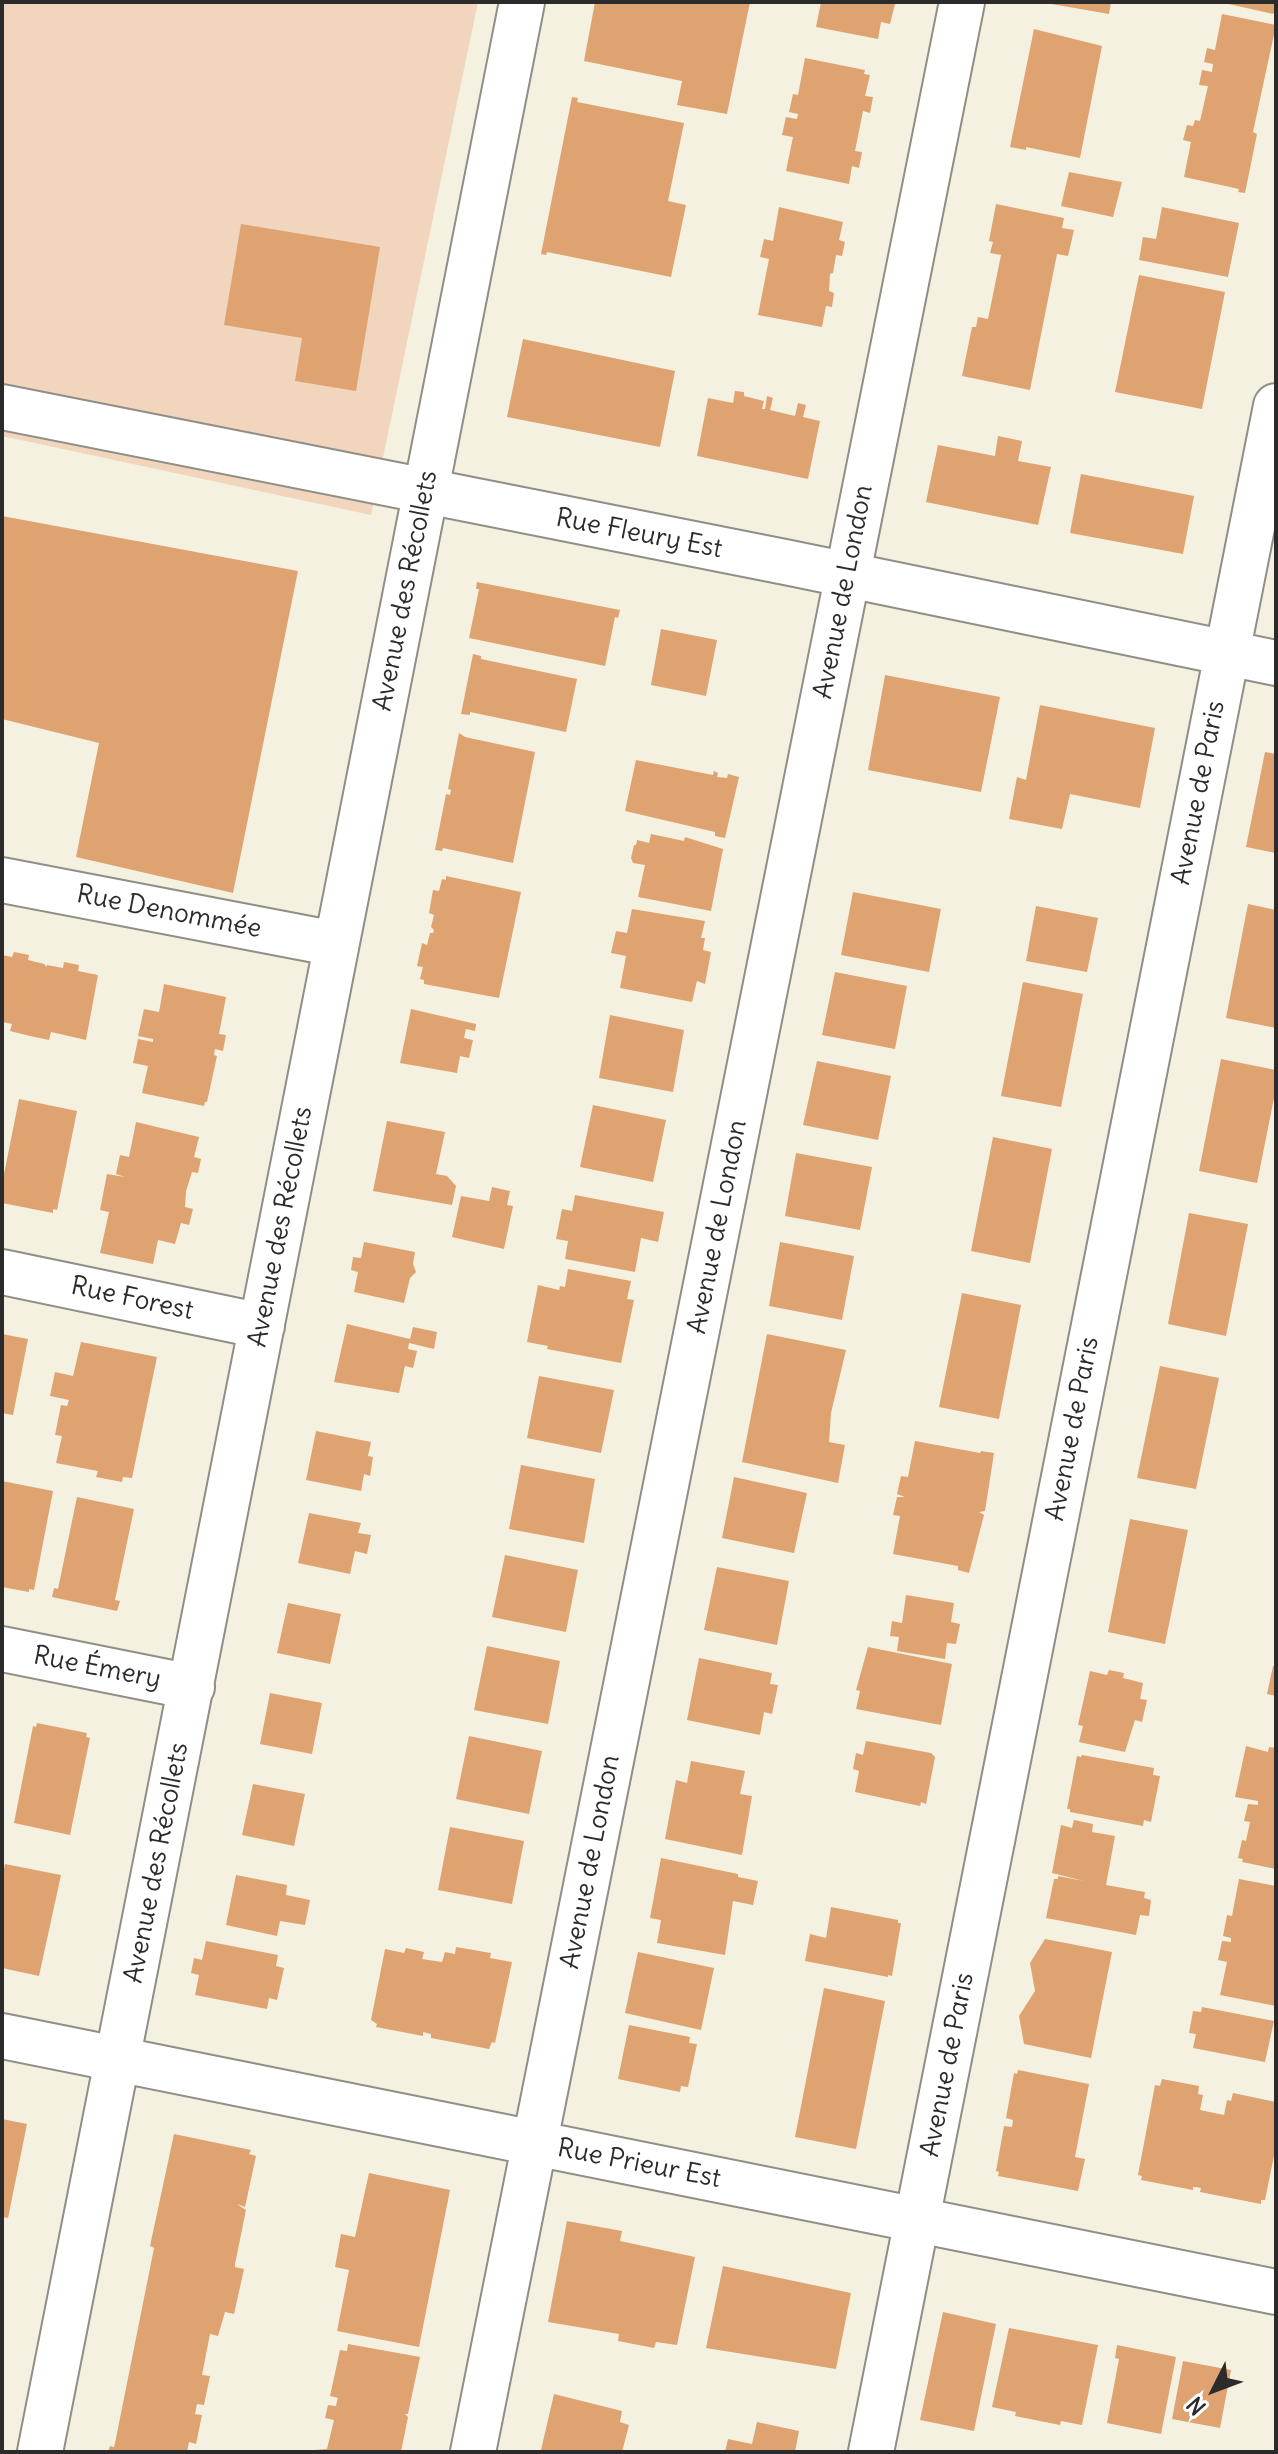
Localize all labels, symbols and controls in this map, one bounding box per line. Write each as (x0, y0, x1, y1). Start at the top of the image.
street label: Avenue des Récollets (367, 468, 445, 714)
street label: Avenue de London (808, 482, 880, 702)
street label: Rue Fleury Est (553, 503, 725, 565)
street label: Avenue de Paris (1166, 698, 1232, 888)
street label: Rue Denommée (74, 879, 264, 945)
street label: Avenue des Récollets (242, 1104, 320, 1350)
street label: Avenue de London (682, 1117, 754, 1337)
street label: Rue Forest (68, 1271, 196, 1327)
street label: Avenue de Paris (1040, 1334, 1106, 1524)
street label: Rue Émery (31, 1640, 163, 1696)
street label: Avenue des Récollets (118, 1740, 196, 1986)
street label: Avenue de London (555, 1752, 627, 1972)
street label: Avenue de Paris (915, 1970, 981, 2160)
street label: Rue Prieur Est (555, 2133, 723, 2195)
north arrow (1174, 2350, 1254, 2430)
text: N (1181, 2391, 1212, 2421)

